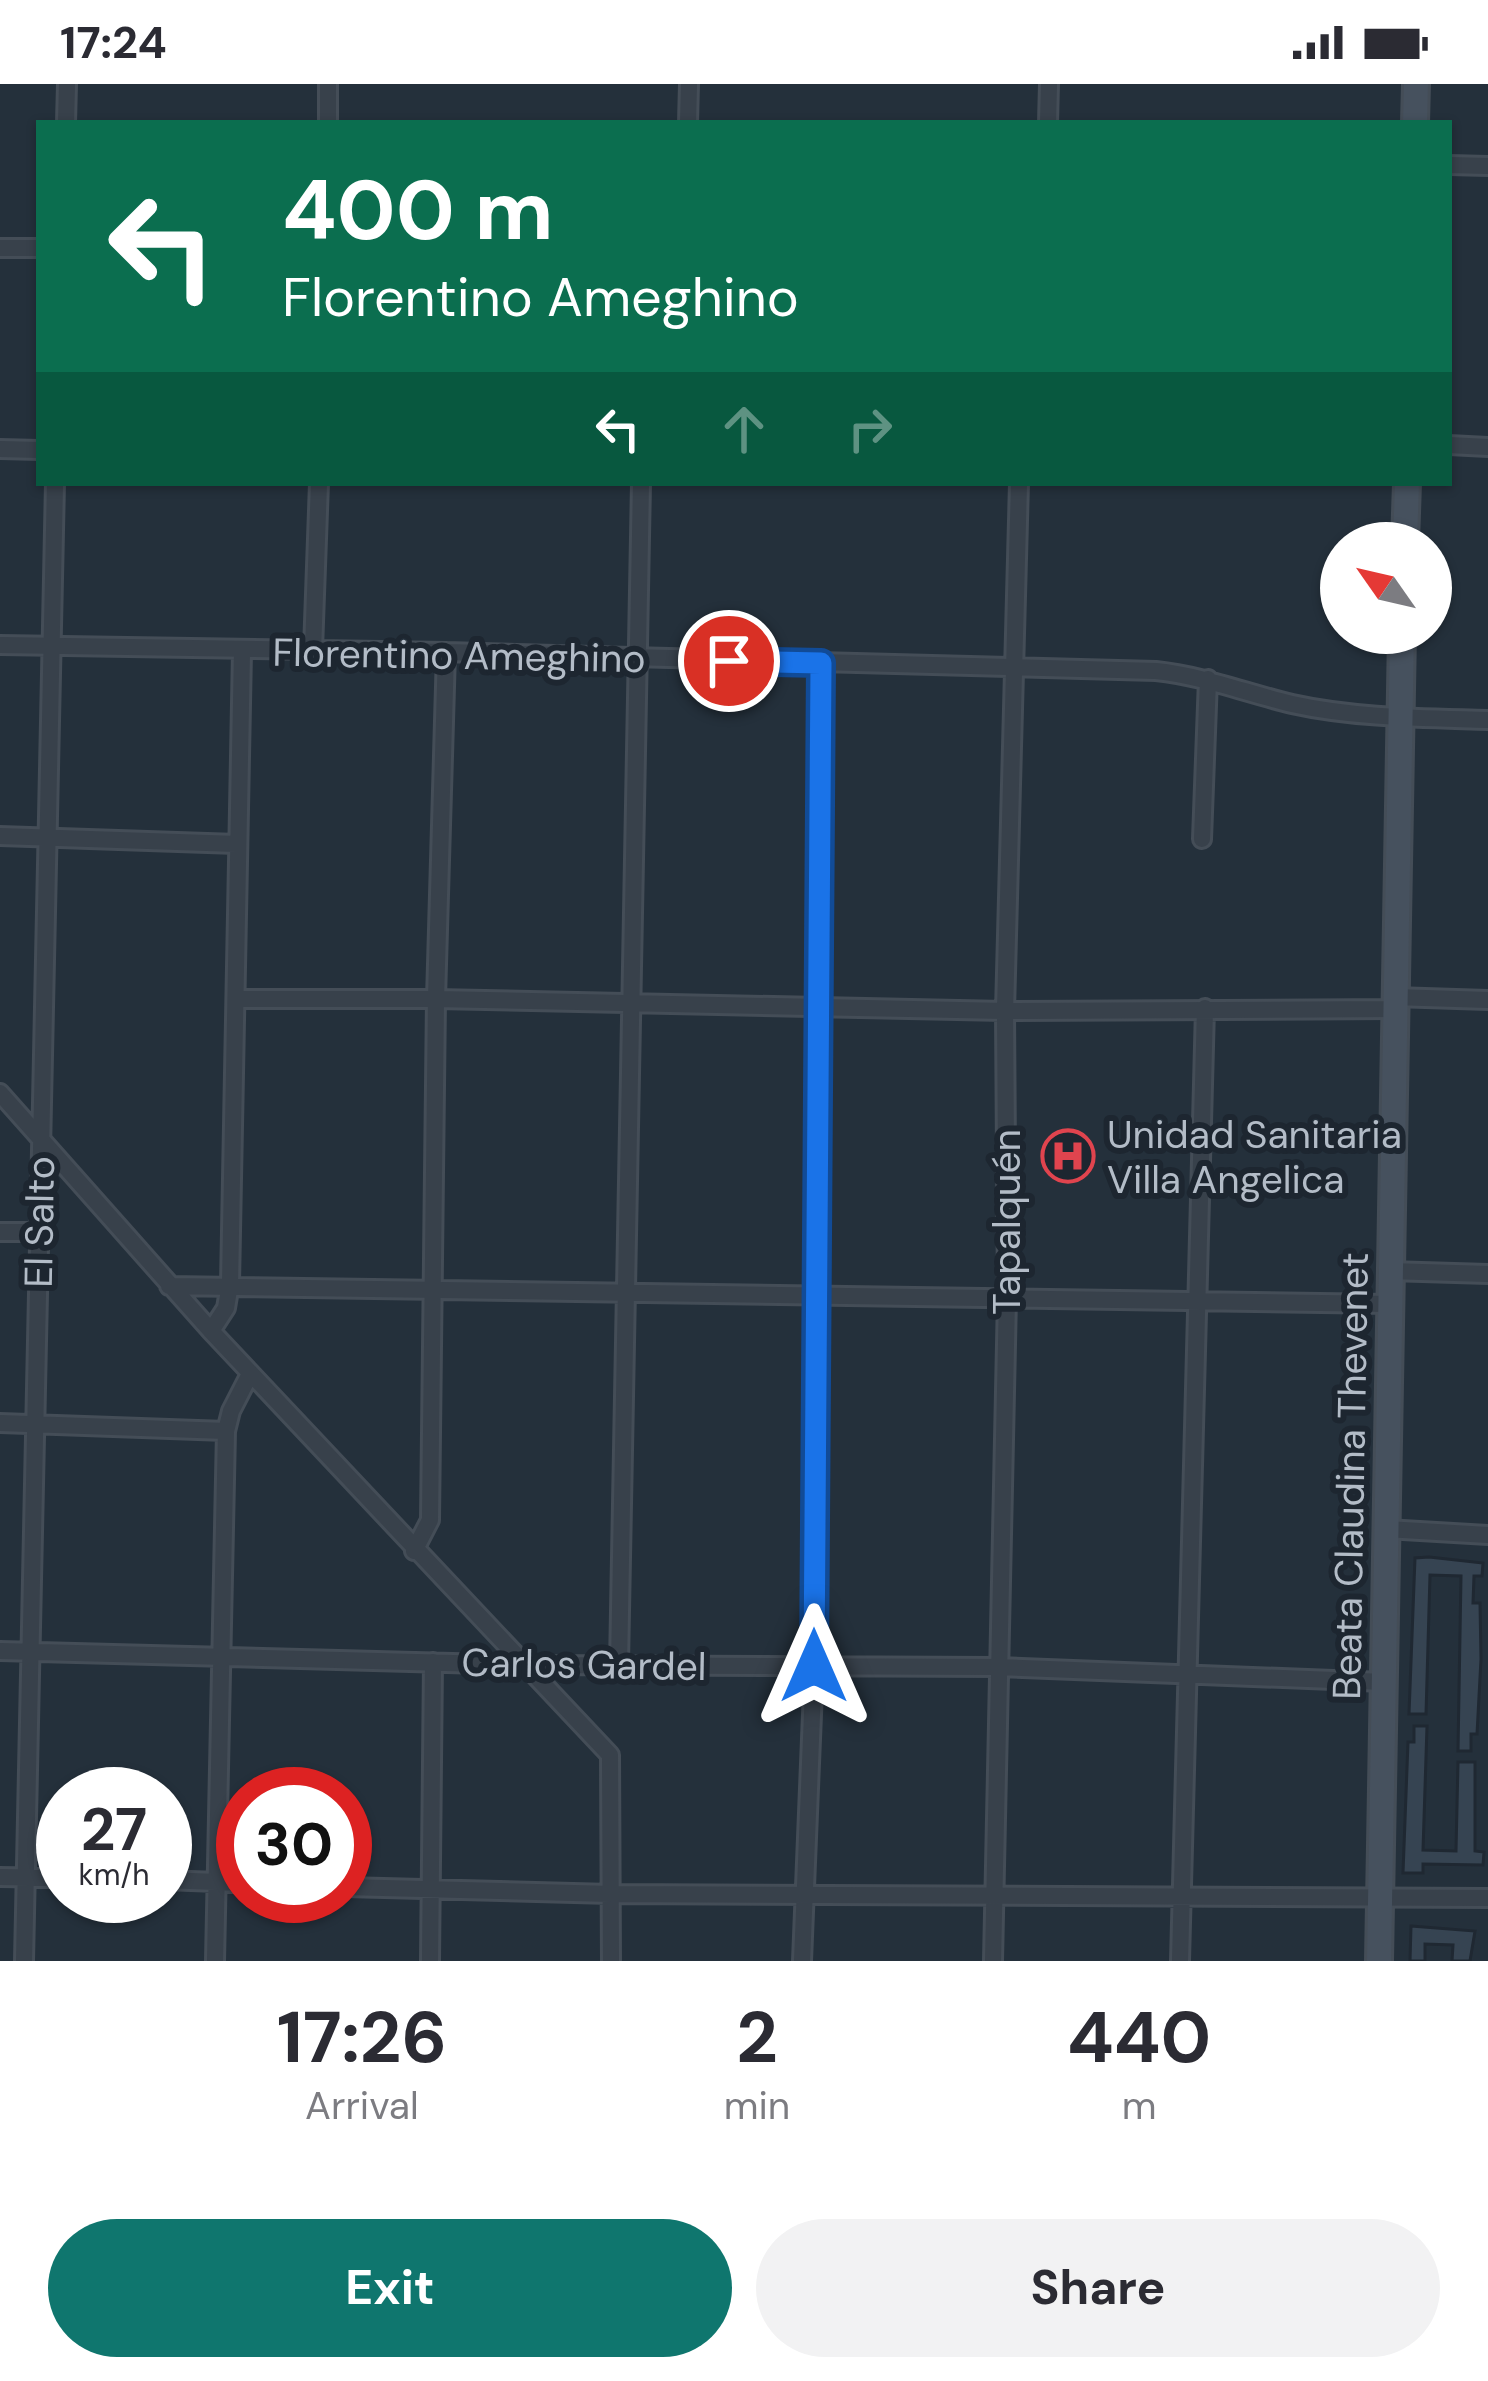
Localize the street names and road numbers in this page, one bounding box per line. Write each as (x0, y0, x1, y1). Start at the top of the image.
street label: Florentino Ameghino (272, 627, 646, 684)
street label: Tapalquén (981, 1129, 1032, 1315)
street label: El Salto (13, 1156, 66, 1288)
street label: Beata Claudina Thevenet (1321, 1252, 1380, 1700)
street label: Carlos Gardel (461, 1637, 707, 1692)

